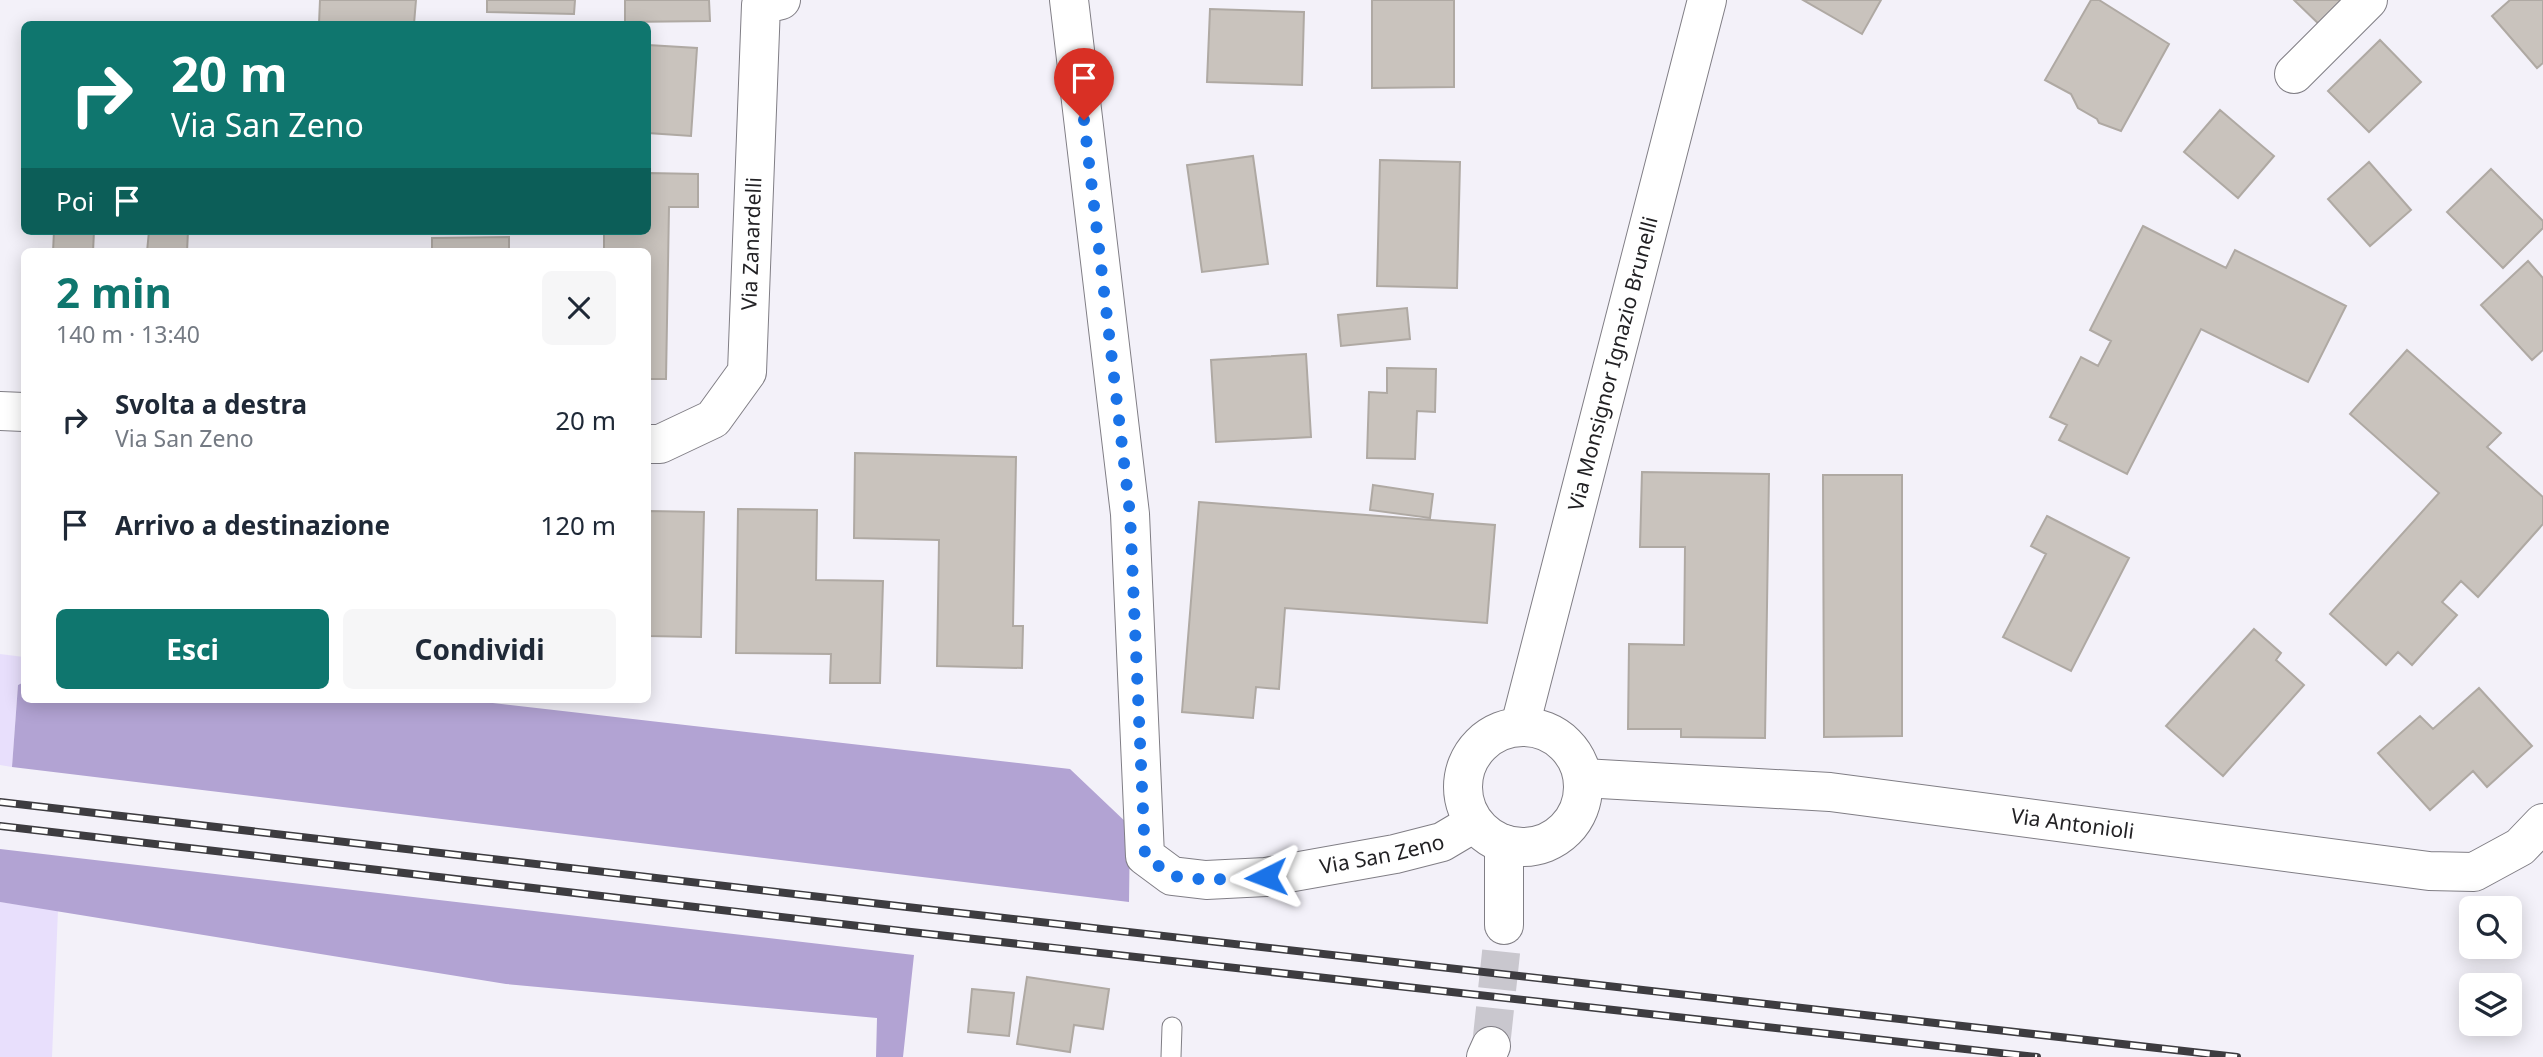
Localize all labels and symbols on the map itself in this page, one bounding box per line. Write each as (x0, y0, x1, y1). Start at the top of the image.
pin (1054, 48, 1114, 120)
street label: Via Zanardelli (734, 177, 767, 311)
street label: Via Monsignor Ignazio Brunelli (1561, 213, 1664, 514)
street label: Via Antonioli (2009, 801, 2136, 845)
street label: Via San Zeno (1317, 827, 1447, 880)
position arrow (1229, 840, 1303, 914)

